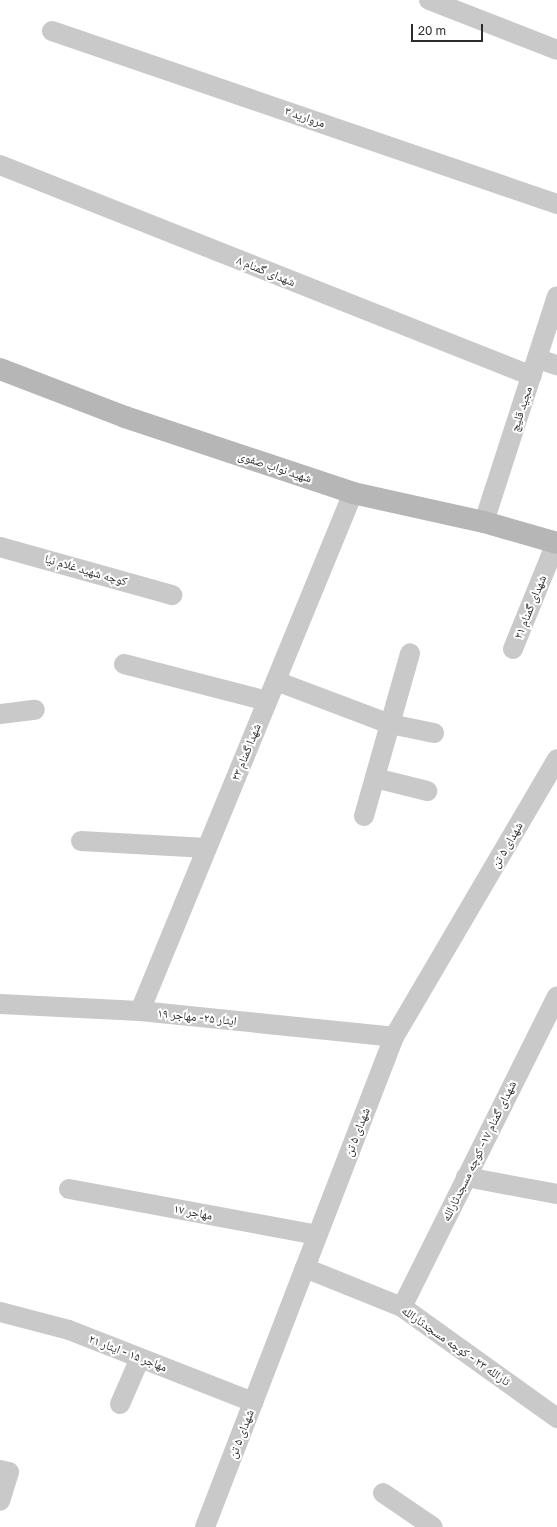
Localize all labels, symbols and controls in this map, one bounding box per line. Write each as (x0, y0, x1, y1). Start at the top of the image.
scale bar (413, 16, 485, 42)
text: 20 m (418, 23, 446, 38)
street label: مروارید ۳ (283, 103, 327, 131)
street label: شهدای گمنام ۸ (234, 253, 298, 289)
street label: مجید قلیچ (507, 385, 535, 433)
street label: شهید نواب صفوی (236, 448, 314, 486)
street label: کوچه شهید غلام نیا (43, 551, 129, 589)
street label: شهدای گمنام ۲۱ (511, 573, 549, 641)
street label: شهدا گمنام ۲۳ (228, 721, 264, 783)
street label: شهدای ۵ تن (488, 819, 526, 871)
street label: ایثار ۲۵- مهاجر ۱۹ (157, 1006, 237, 1028)
street label: شهدای گمنام ۱۷- كوچه مسجدثارالله (439, 1078, 519, 1224)
street label: شهدای ۵ تن (341, 1106, 373, 1158)
street label: مهاجر ۱۷ (172, 1201, 214, 1223)
street label: ثارالله ۲۳ - كوچه مسجدثارالله (399, 1303, 513, 1389)
street label: مهاجر ۱۵ - ایثار ۲۱ (87, 1331, 169, 1375)
street label: شهدای ۵ تن (225, 1408, 257, 1460)

